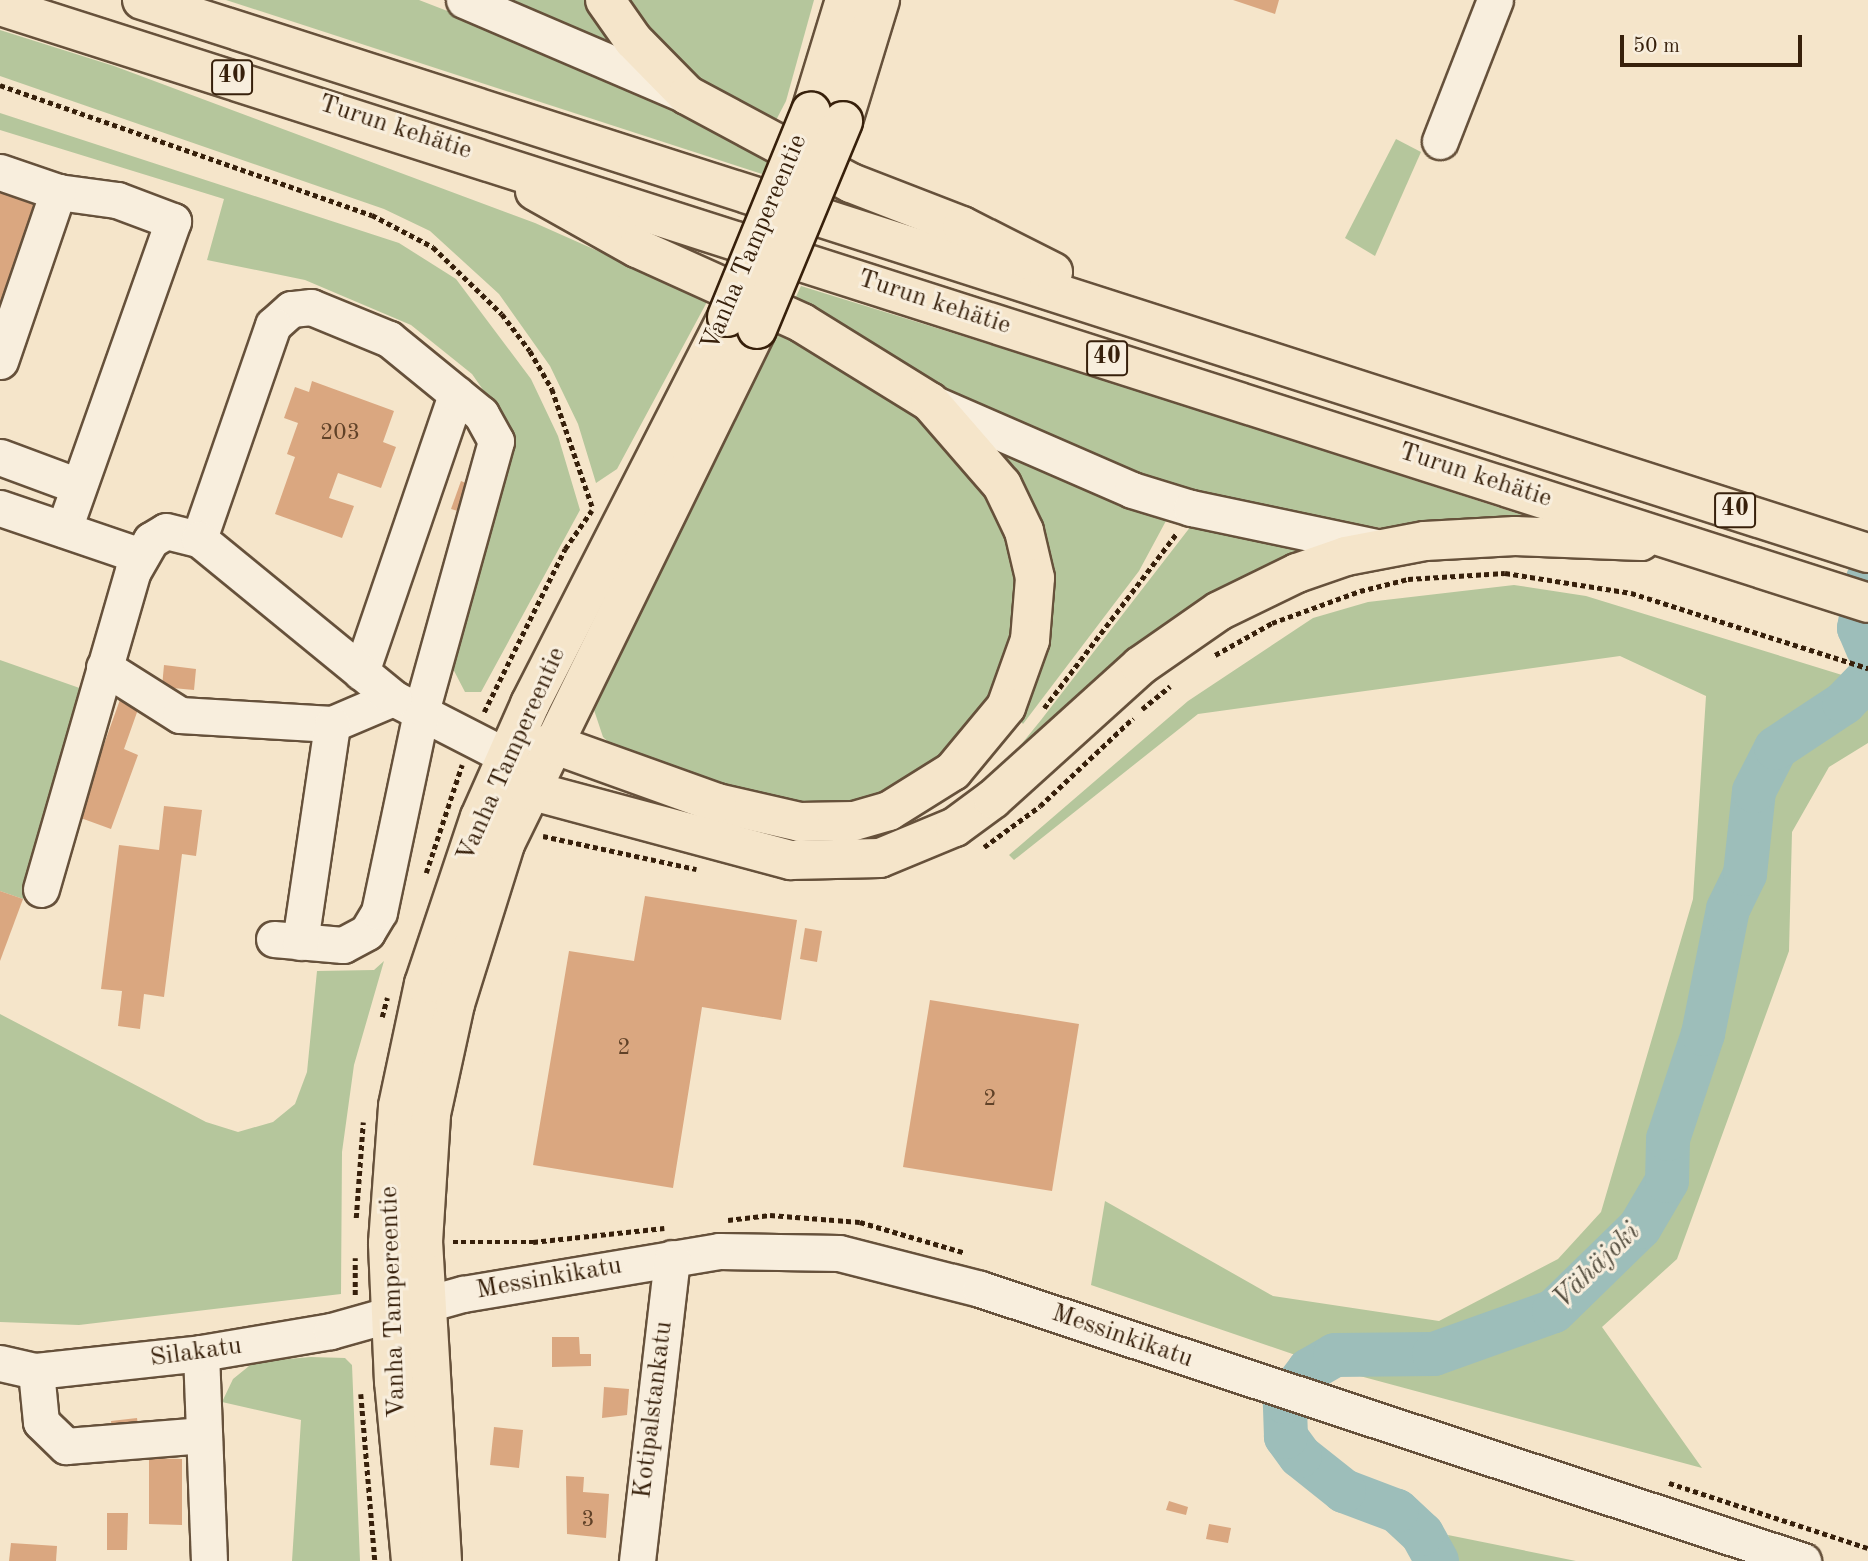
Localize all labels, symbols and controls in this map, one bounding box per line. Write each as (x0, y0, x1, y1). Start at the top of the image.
scale bar (1623, 21, 1805, 65)
text: 50 m (1633, 36, 1680, 57)
road number: 40 (211, 56, 253, 98)
street label: Turun kehätie (315, 89, 475, 167)
street label: Vanha Tampereentie (695, 130, 815, 356)
street label: Turun kehätie (854, 264, 1014, 342)
road number: 40 (1086, 338, 1128, 379)
house number: 203 (320, 419, 360, 447)
street label: Turun kehätie (1395, 437, 1555, 515)
road number: 40 (1714, 490, 1756, 530)
street label: Vanha Tampereentie (451, 643, 573, 867)
house number: 2 (617, 1034, 631, 1062)
house number: 2 (983, 1085, 997, 1113)
street label: Vanha Tampereentie (374, 1186, 414, 1418)
water label: Vähäjoki (1546, 1216, 1648, 1316)
street label: Messinkikatu (474, 1251, 624, 1307)
street label: Messinkikatu (1047, 1298, 1197, 1376)
street label: Kotipalstankatu (628, 1319, 680, 1501)
street label: Silakatu (148, 1331, 244, 1375)
house number: 3 (581, 1506, 595, 1534)

